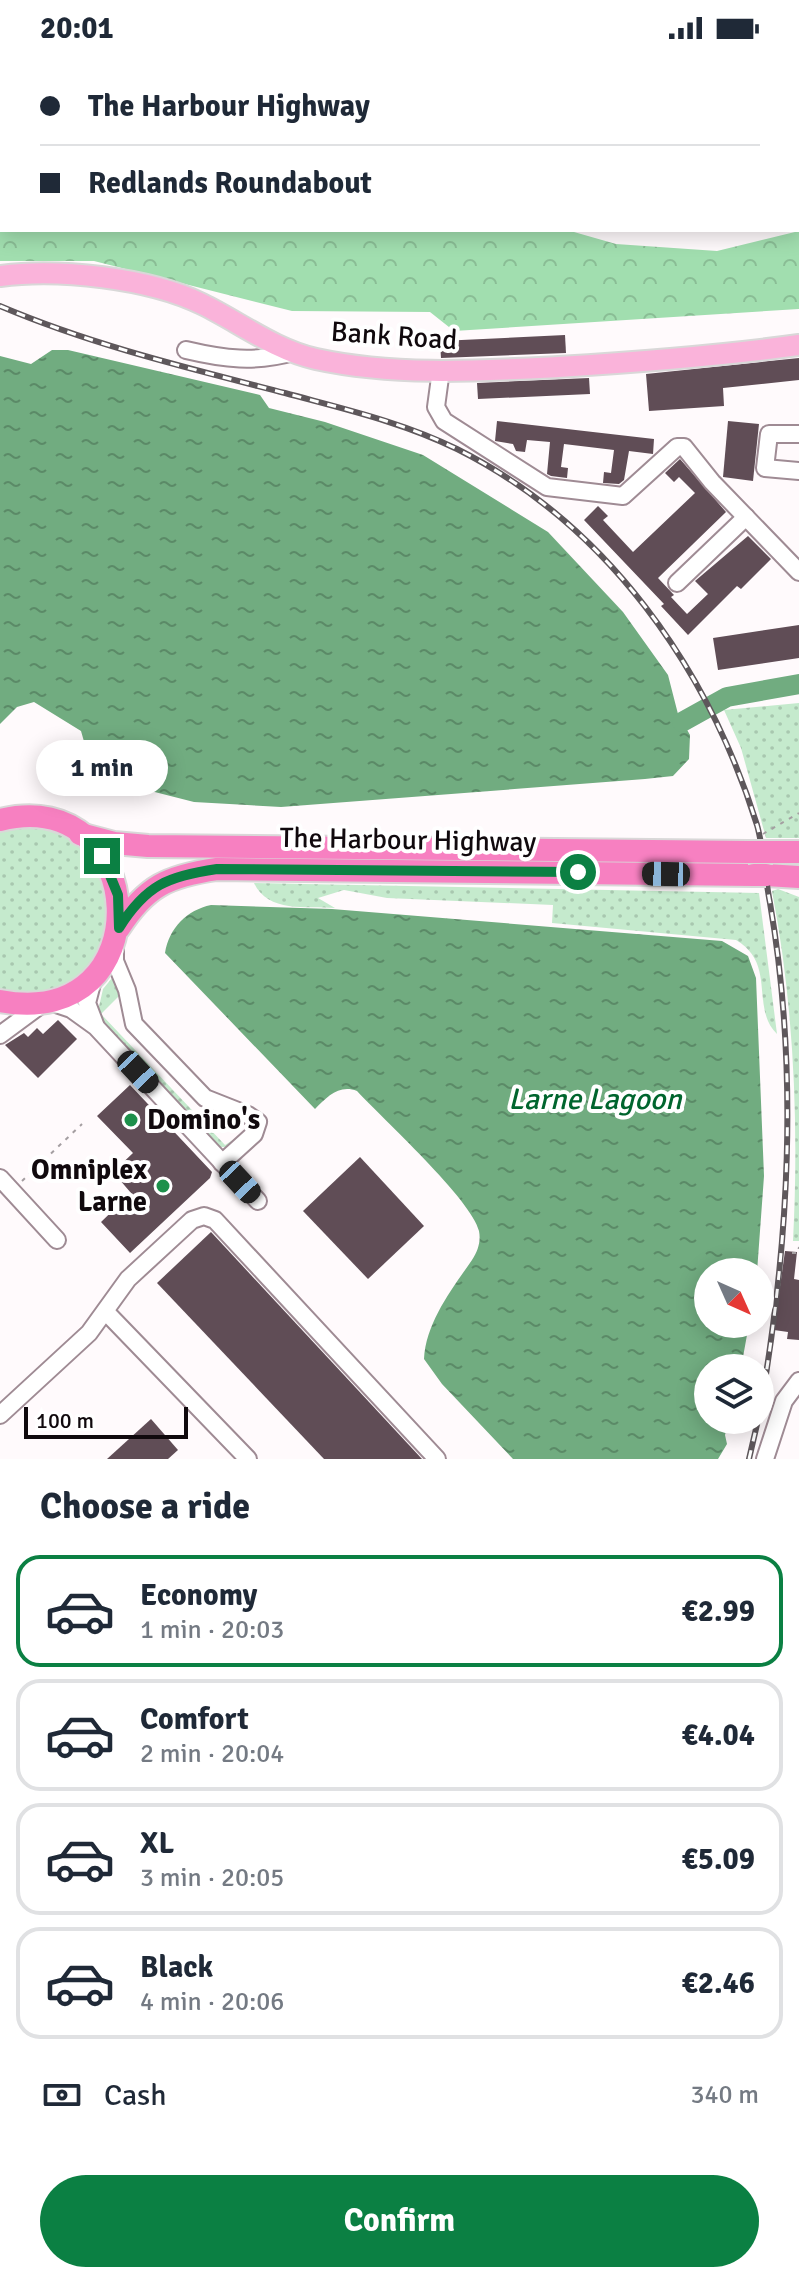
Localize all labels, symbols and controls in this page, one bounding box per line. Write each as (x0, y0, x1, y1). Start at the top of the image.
text: 20:01 (40, 10, 114, 47)
text: The Harbour Highway (88, 88, 370, 125)
text: Redlands Roundabout (88, 165, 372, 202)
street label: Bank Road (330, 315, 458, 357)
callout: 1 min (36, 740, 168, 796)
text: 1 min (71, 752, 133, 784)
street label: The Harbour Highway (279, 821, 537, 859)
route end (84, 838, 120, 874)
route start (560, 854, 596, 890)
car (642, 862, 690, 886)
car (113, 1046, 163, 1098)
water label: Larne Lagoon (508, 1081, 683, 1118)
place label: Domino's (147, 1103, 260, 1137)
marker: Domino's (122, 1111, 140, 1129)
place label: Omniplex Larne (31, 1153, 148, 1219)
car (215, 1156, 265, 1208)
marker: Omniplex Larne (154, 1177, 172, 1195)
north arrow (694, 1258, 774, 1338)
map controls (694, 1258, 774, 1434)
button: layers (694, 1354, 774, 1434)
scale bar (24, 1403, 188, 1439)
text: 100 m (36, 1407, 94, 1434)
text: Choose a ride (40, 1484, 250, 1529)
icon: car (44, 1575, 116, 1647)
text: Economy (140, 1577, 257, 1614)
text: €2.99 (682, 1593, 755, 1630)
text: 1 min · 20:03 (140, 1614, 284, 1646)
icon: car (44, 1699, 116, 1771)
text: Comfort (140, 1701, 249, 1738)
text: €4.04 (682, 1717, 755, 1754)
text: 2 min · 20:04 (140, 1738, 284, 1770)
icon: car (44, 1823, 116, 1895)
text: XL (140, 1825, 174, 1862)
text: €5.09 (682, 1841, 755, 1878)
text: 3 min · 20:05 (140, 1862, 284, 1894)
icon: car (44, 1947, 116, 2019)
text: Black (140, 1949, 213, 1986)
text: €2.46 (682, 1965, 755, 2002)
text: 4 min · 20:06 (140, 1986, 284, 2018)
icon: cash (40, 2073, 84, 2117)
text: Cash (104, 2077, 167, 2114)
text: 340 m (690, 2079, 759, 2111)
button: Confirm (40, 2175, 759, 2267)

